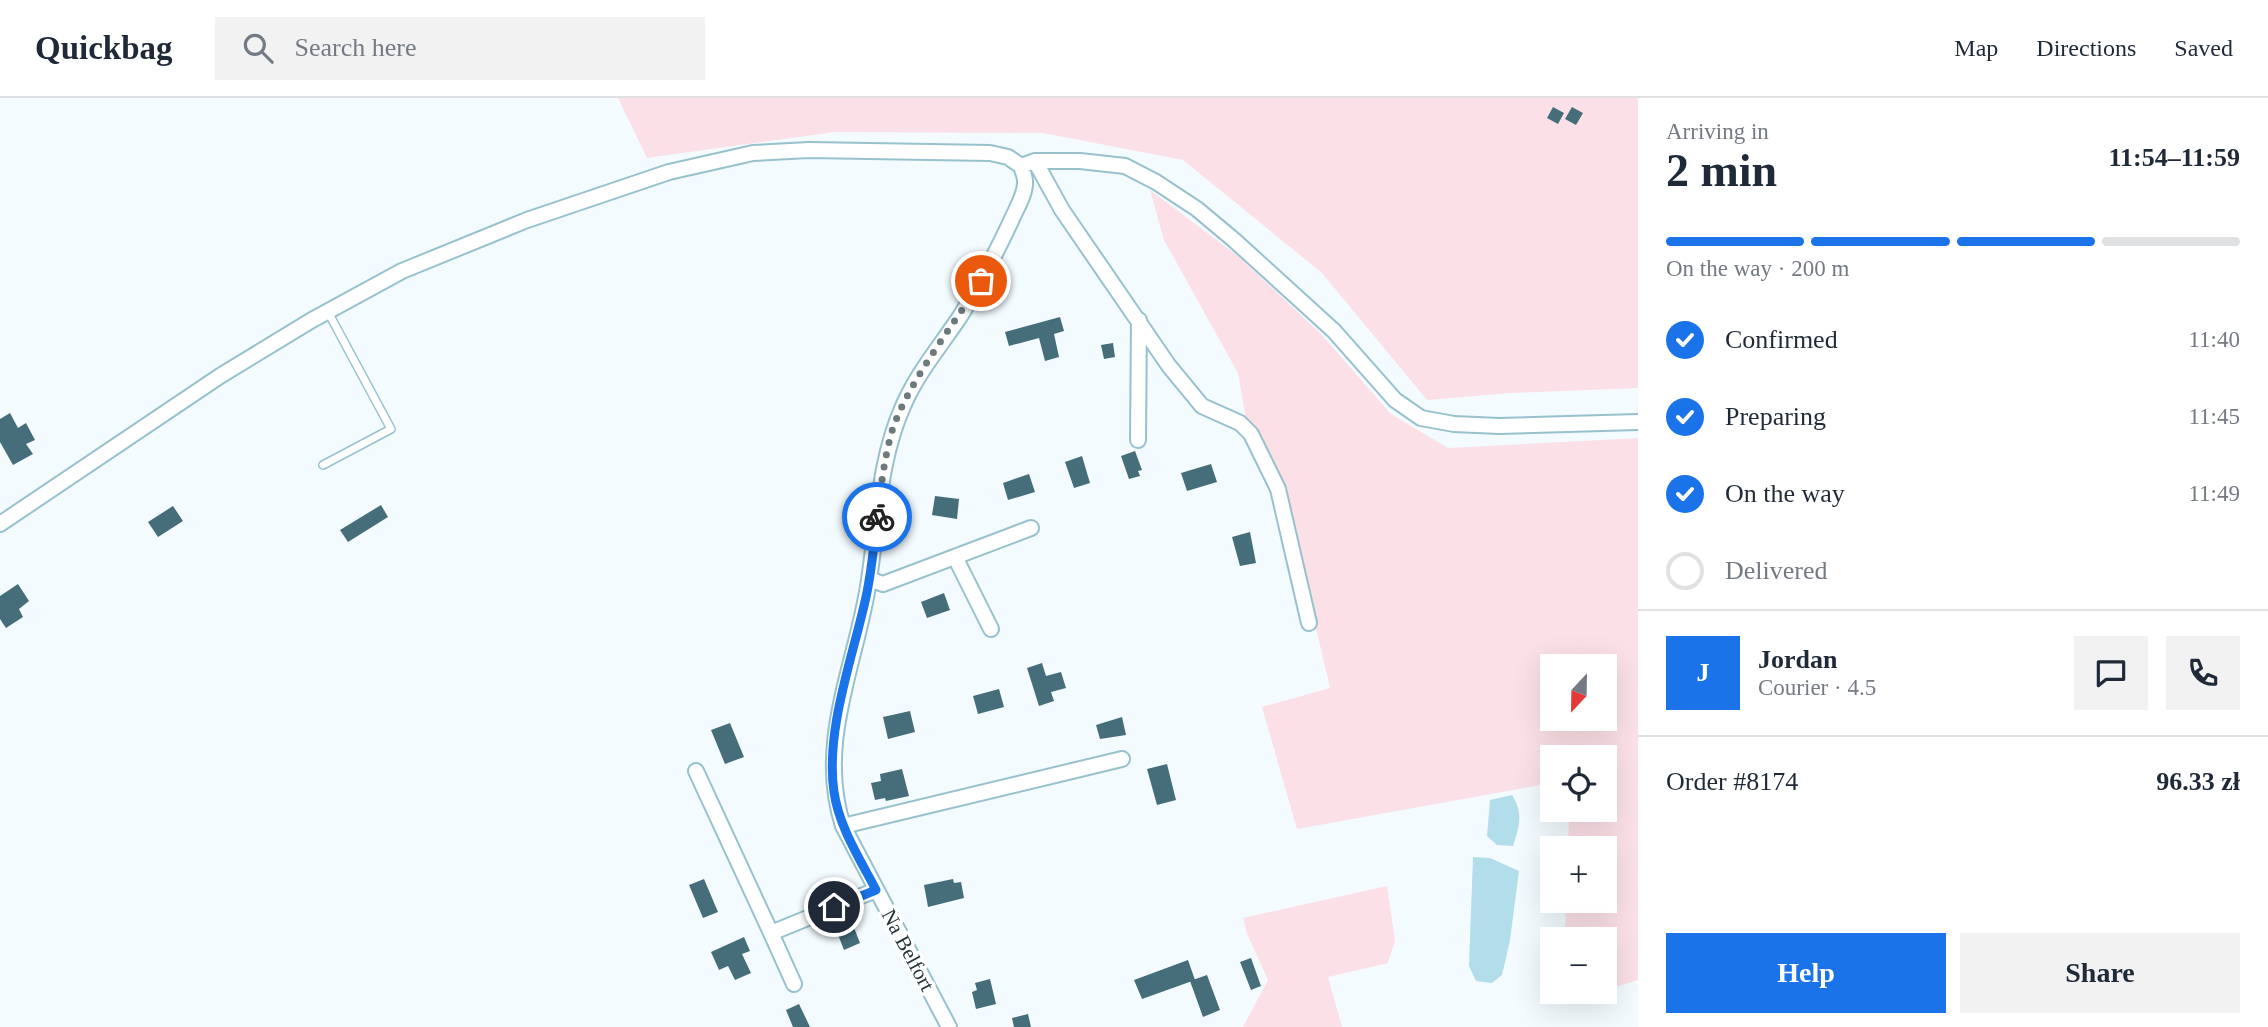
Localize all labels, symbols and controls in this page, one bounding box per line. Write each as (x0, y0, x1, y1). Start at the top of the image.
search box (215, 17, 705, 80)
icon: search (239, 29, 277, 67)
text: Quickbag (35, 30, 173, 66)
text: Search here (295, 33, 417, 62)
text: Map (1954, 35, 1998, 61)
text: Directions (2036, 35, 2136, 61)
text: Saved (2174, 35, 2233, 61)
text: Arriving in (1666, 119, 1769, 144)
text: 11:54–11:59 (2109, 143, 2240, 172)
text: 2 min (1666, 145, 1777, 196)
pin (951, 251, 1011, 311)
text: On the way · 200 m (1666, 256, 1849, 281)
icon: bag (962, 262, 1000, 300)
icon: check (1666, 321, 1704, 359)
text: Confirmed (1725, 325, 1838, 354)
text: 11:40 (2188, 327, 2240, 352)
icon: check (1666, 398, 1704, 436)
text: Preparing (1725, 402, 1826, 431)
text: 11:45 (2188, 404, 2240, 429)
icon: check (1666, 475, 1704, 513)
text: On the way (1725, 479, 1845, 508)
text: 11:49 (2188, 481, 2240, 506)
courier (842, 482, 912, 552)
icon: bike (858, 498, 896, 536)
text: Delivered (1725, 556, 1828, 585)
button: chat (2074, 636, 2148, 710)
button: phone (2166, 636, 2240, 710)
text: Jordan (1758, 645, 1837, 674)
north arrow (1540, 654, 1617, 732)
map controls (1540, 654, 1617, 1004)
text: J (1697, 658, 1710, 687)
text: Courier · 4.5 (1758, 675, 1876, 700)
button: locate (1540, 745, 1617, 822)
text: Order #8174 (1666, 767, 1798, 796)
text: 96.33 zł (2156, 767, 2240, 796)
button: + (1540, 836, 1617, 913)
pin (804, 877, 864, 937)
icon: home (815, 888, 853, 926)
street label: Na Belfort (876, 905, 940, 995)
button: − (1540, 927, 1617, 1004)
button: Help (1666, 933, 1946, 1013)
button: Share (1960, 933, 2240, 1013)

